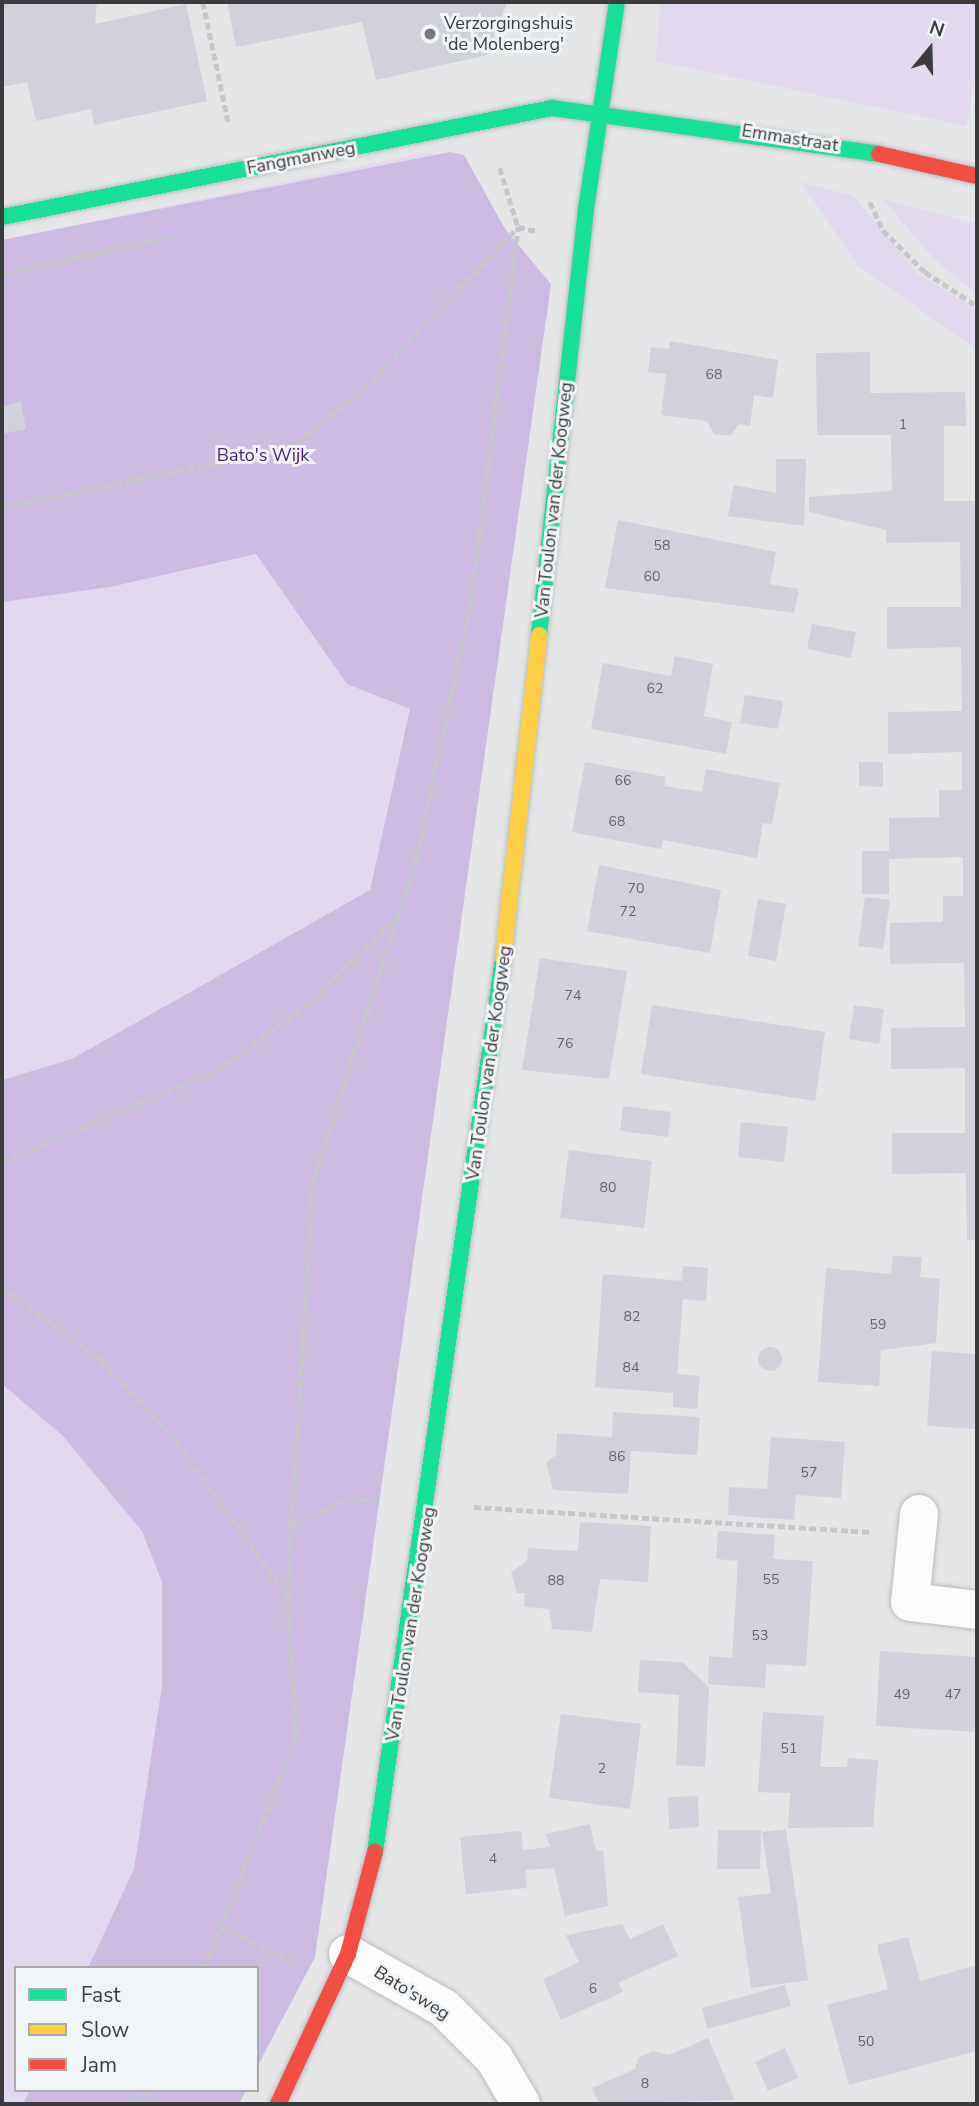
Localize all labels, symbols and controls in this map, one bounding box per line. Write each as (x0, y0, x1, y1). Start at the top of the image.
place label: Verzorgingshuis 'de Molenberg' (444, 13, 573, 56)
north arrow (895, 14, 965, 84)
text: N (926, 15, 948, 44)
marker: Verzorgingshuis 'de Molenberg' (422, 26, 438, 42)
street label: Emmastraat (740, 120, 840, 156)
street label: Fangmanweg (245, 137, 357, 179)
house number: 68 (706, 367, 722, 383)
street label: Van Toulon van der Koogweg (531, 381, 577, 619)
house number: 1 (899, 417, 907, 433)
park label: Bato's Wijk (217, 444, 309, 466)
house number: 58 (654, 538, 670, 554)
house number: 60 (644, 569, 660, 585)
house number: 62 (647, 681, 663, 697)
house number: 66 (615, 773, 631, 789)
house number: 68 (609, 814, 625, 830)
house number: 70 (628, 881, 644, 897)
house number: 72 (620, 904, 636, 920)
street label: Van Toulon van der Koogweg (462, 944, 516, 1182)
house number: 74 (565, 988, 581, 1004)
house number: 76 (557, 1036, 573, 1052)
house number: 80 (600, 1180, 616, 1196)
house number: 82 (624, 1309, 640, 1325)
house number: 59 (870, 1317, 886, 1333)
house number: 84 (623, 1360, 639, 1376)
house number: 86 (609, 1449, 625, 1465)
house number: 57 (801, 1465, 817, 1481)
street label: Van Toulon van der Koogweg (382, 1505, 440, 1743)
house number: 55 (763, 1572, 779, 1588)
house number: 88 (548, 1573, 564, 1589)
house number: 53 (752, 1628, 768, 1644)
house number: 49 (894, 1687, 910, 1703)
house number: 47 (945, 1687, 961, 1703)
house number: 51 (781, 1741, 797, 1757)
house number: 2 (598, 1761, 606, 1777)
house number: 4 (489, 1851, 497, 1867)
street label: Bato'sweg (370, 1961, 454, 2025)
legend (14, 1966, 259, 2092)
text: Fast (81, 1981, 121, 2009)
house number: 6 (589, 1981, 597, 1997)
text: Slow (81, 2016, 129, 2044)
house number: 50 (858, 2034, 874, 2050)
text: Jam (81, 2051, 117, 2079)
house number: 8 (641, 2076, 649, 2092)

